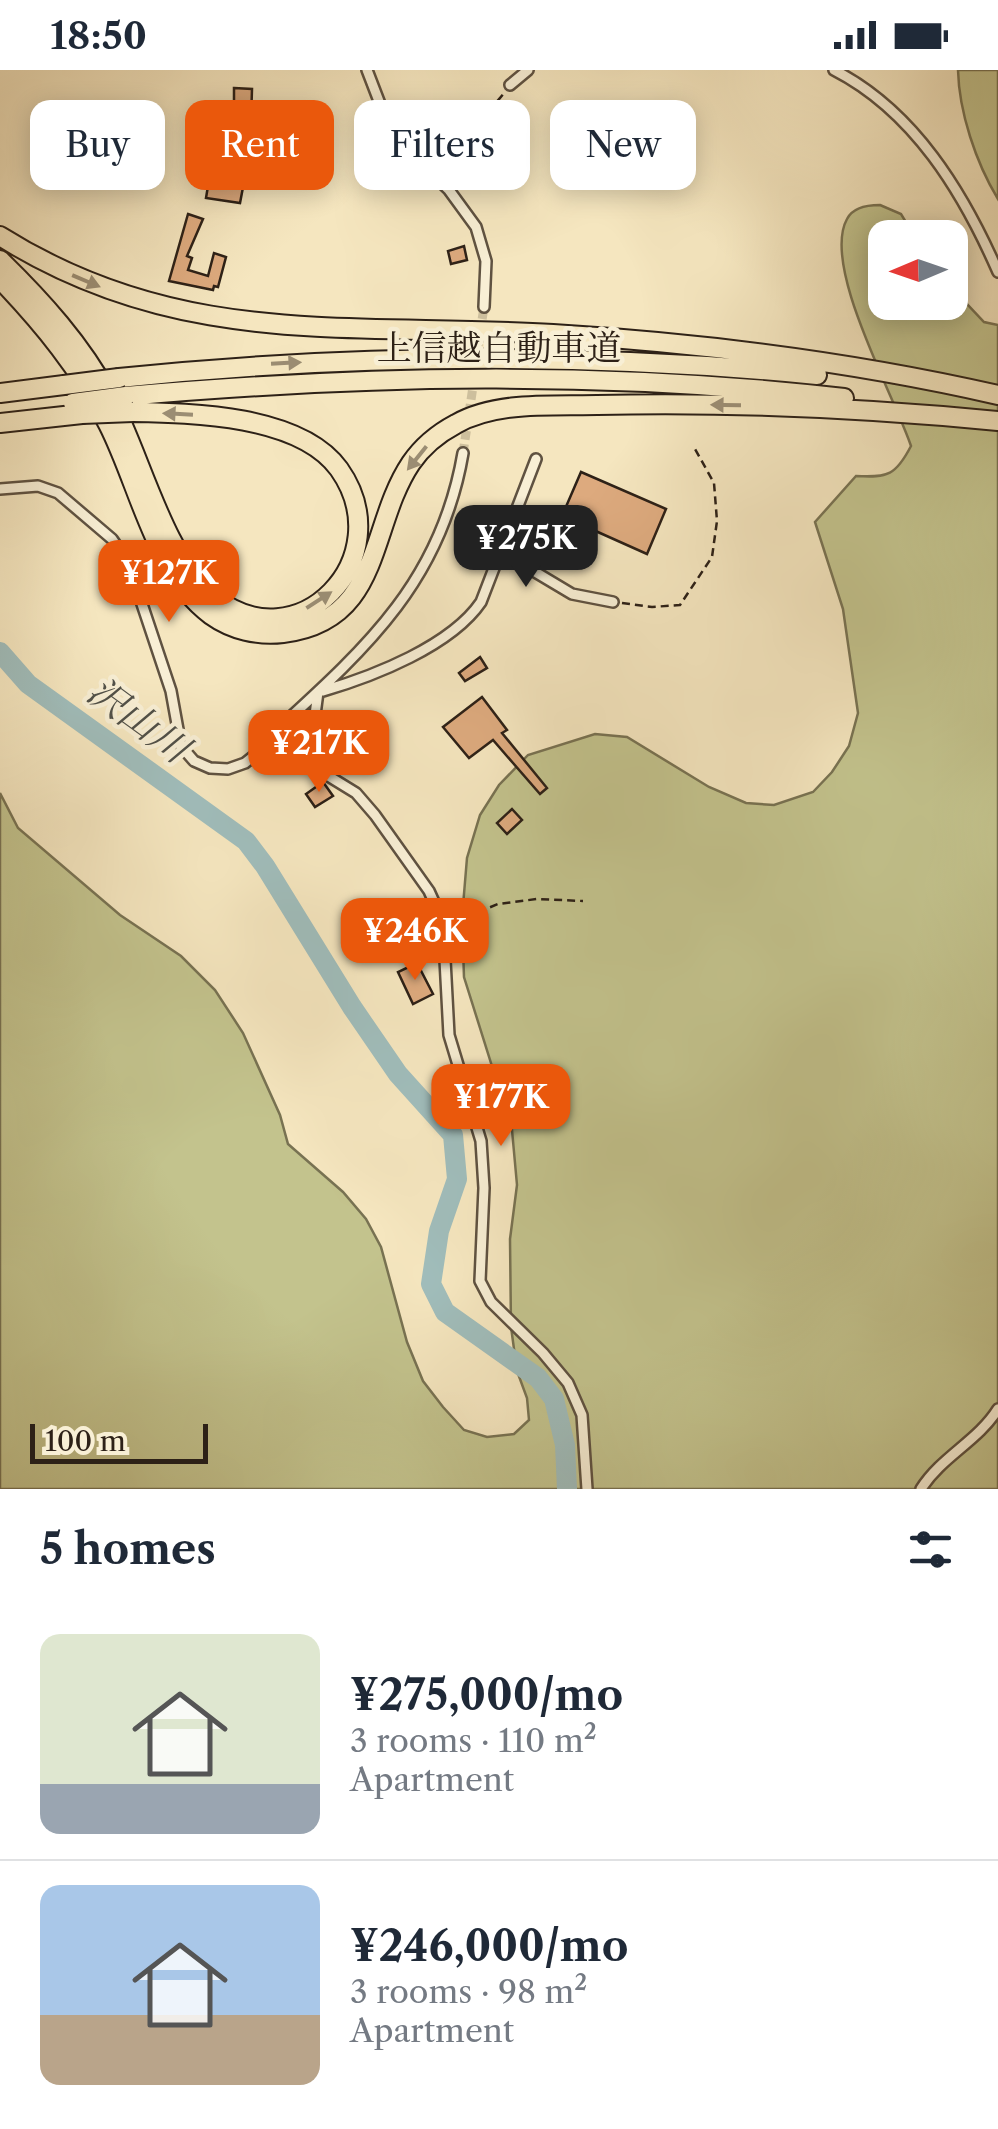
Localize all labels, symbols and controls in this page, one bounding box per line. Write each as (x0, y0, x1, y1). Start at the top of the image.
text: 18:50 (50, 12, 147, 59)
chip: Buy (30, 100, 165, 190)
chip: Rent (185, 100, 334, 190)
chip: Filters (354, 100, 530, 190)
chip: New (550, 100, 696, 190)
north arrow (868, 220, 968, 320)
map controls (868, 220, 968, 320)
one-way arrow (71, 274, 101, 290)
street label: 上信越自動車道 (376, 326, 622, 369)
one-way arrow (271, 355, 303, 371)
one-way arrow (710, 397, 742, 413)
one-way arrow (162, 406, 194, 422)
one-way arrow (407, 445, 428, 470)
pin: ¥275K (456, 505, 596, 590)
text: ¥275K (476, 518, 576, 557)
pin: ¥127K (99, 540, 239, 625)
text: ¥127K (120, 553, 218, 592)
one-way arrow (306, 592, 333, 610)
water label: 沢山川 (78, 667, 201, 774)
pin: ¥217K (249, 710, 389, 795)
text: ¥217K (270, 723, 368, 762)
pin: ¥246K (345, 898, 485, 983)
text: ¥246K (363, 911, 467, 950)
pin: ¥177K (431, 1064, 571, 1149)
text: ¥177K (453, 1077, 549, 1116)
scale bar (30, 1419, 208, 1464)
text: 100 m (45, 1424, 126, 1458)
icon: filters (903, 1522, 958, 1577)
text: 5 homes (40, 1523, 216, 1575)
text: ¥275,000/mo (350, 1669, 623, 1721)
icon: home (120, 1674, 240, 1794)
text: 3 rooms · 110 m² (350, 1721, 597, 1760)
text: Apartment (350, 1760, 514, 1799)
text: ¥246,000/mo (350, 1920, 628, 1972)
icon: home (120, 1925, 240, 2045)
text: 3 rooms · 98 m² (350, 1972, 587, 2011)
text: Apartment (350, 2011, 514, 2050)

